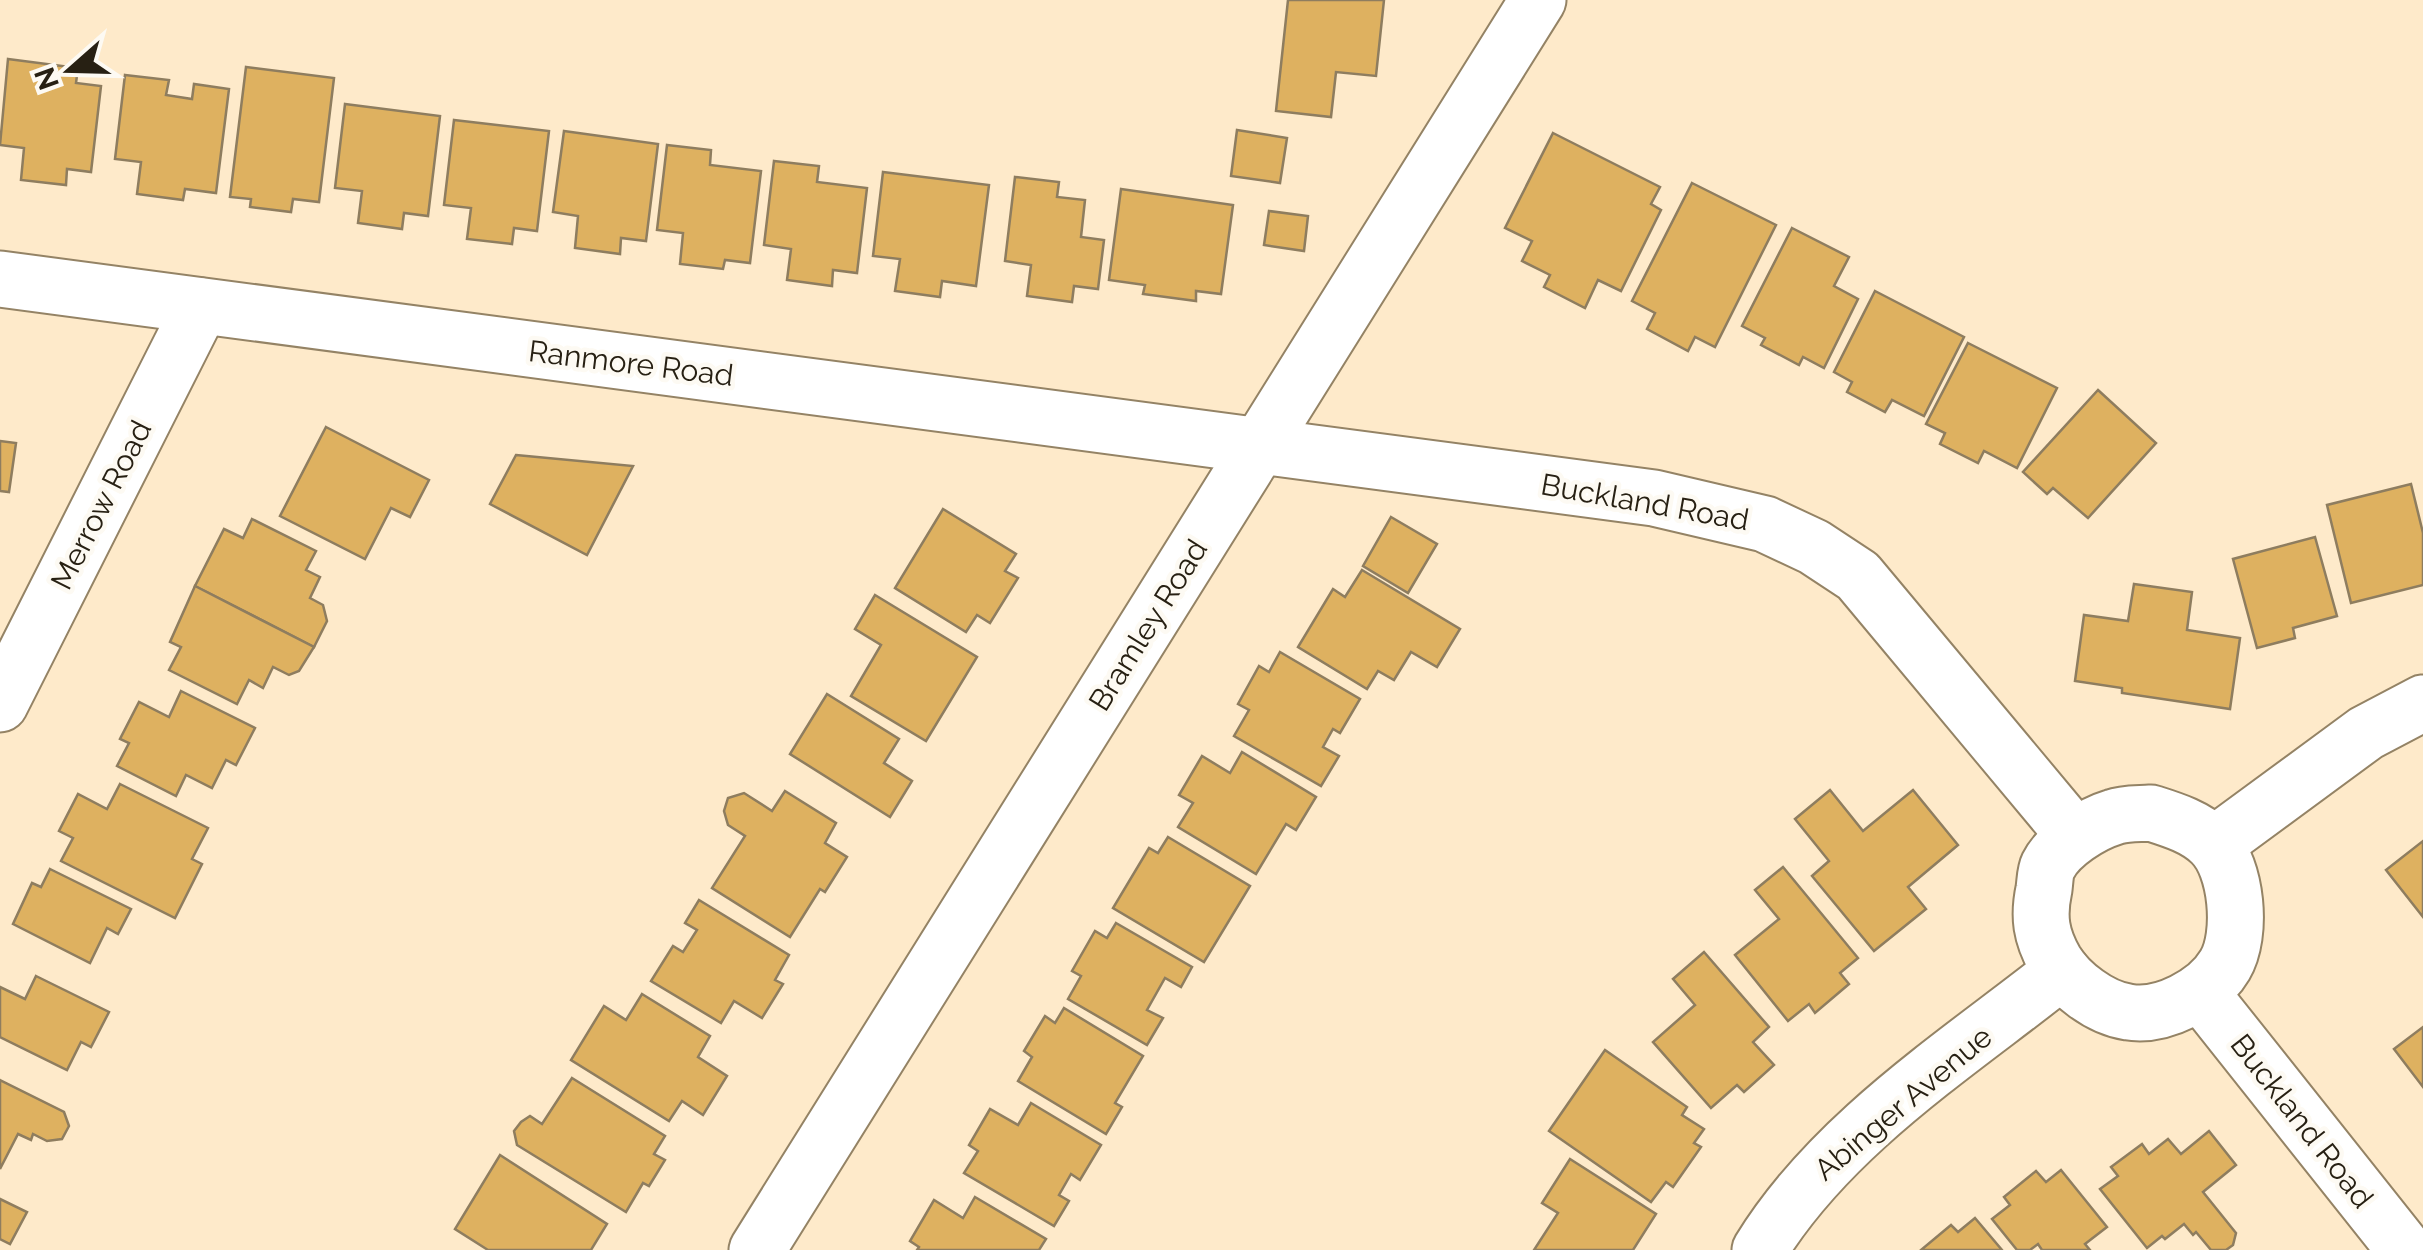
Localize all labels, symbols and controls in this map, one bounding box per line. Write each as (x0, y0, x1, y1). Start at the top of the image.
north arrow (20, 20, 120, 120)
text: N (28, 63, 66, 94)
street label: Ranmore Road (527, 333, 735, 393)
street label: Merrow Road (43, 415, 159, 595)
street label: Buckland Road (1538, 466, 1752, 538)
street label: Bramley Road (1082, 533, 1214, 717)
street label: Abinger Avenue (1807, 1019, 1999, 1187)
street label: Buckland Road (2223, 1027, 2381, 1215)

